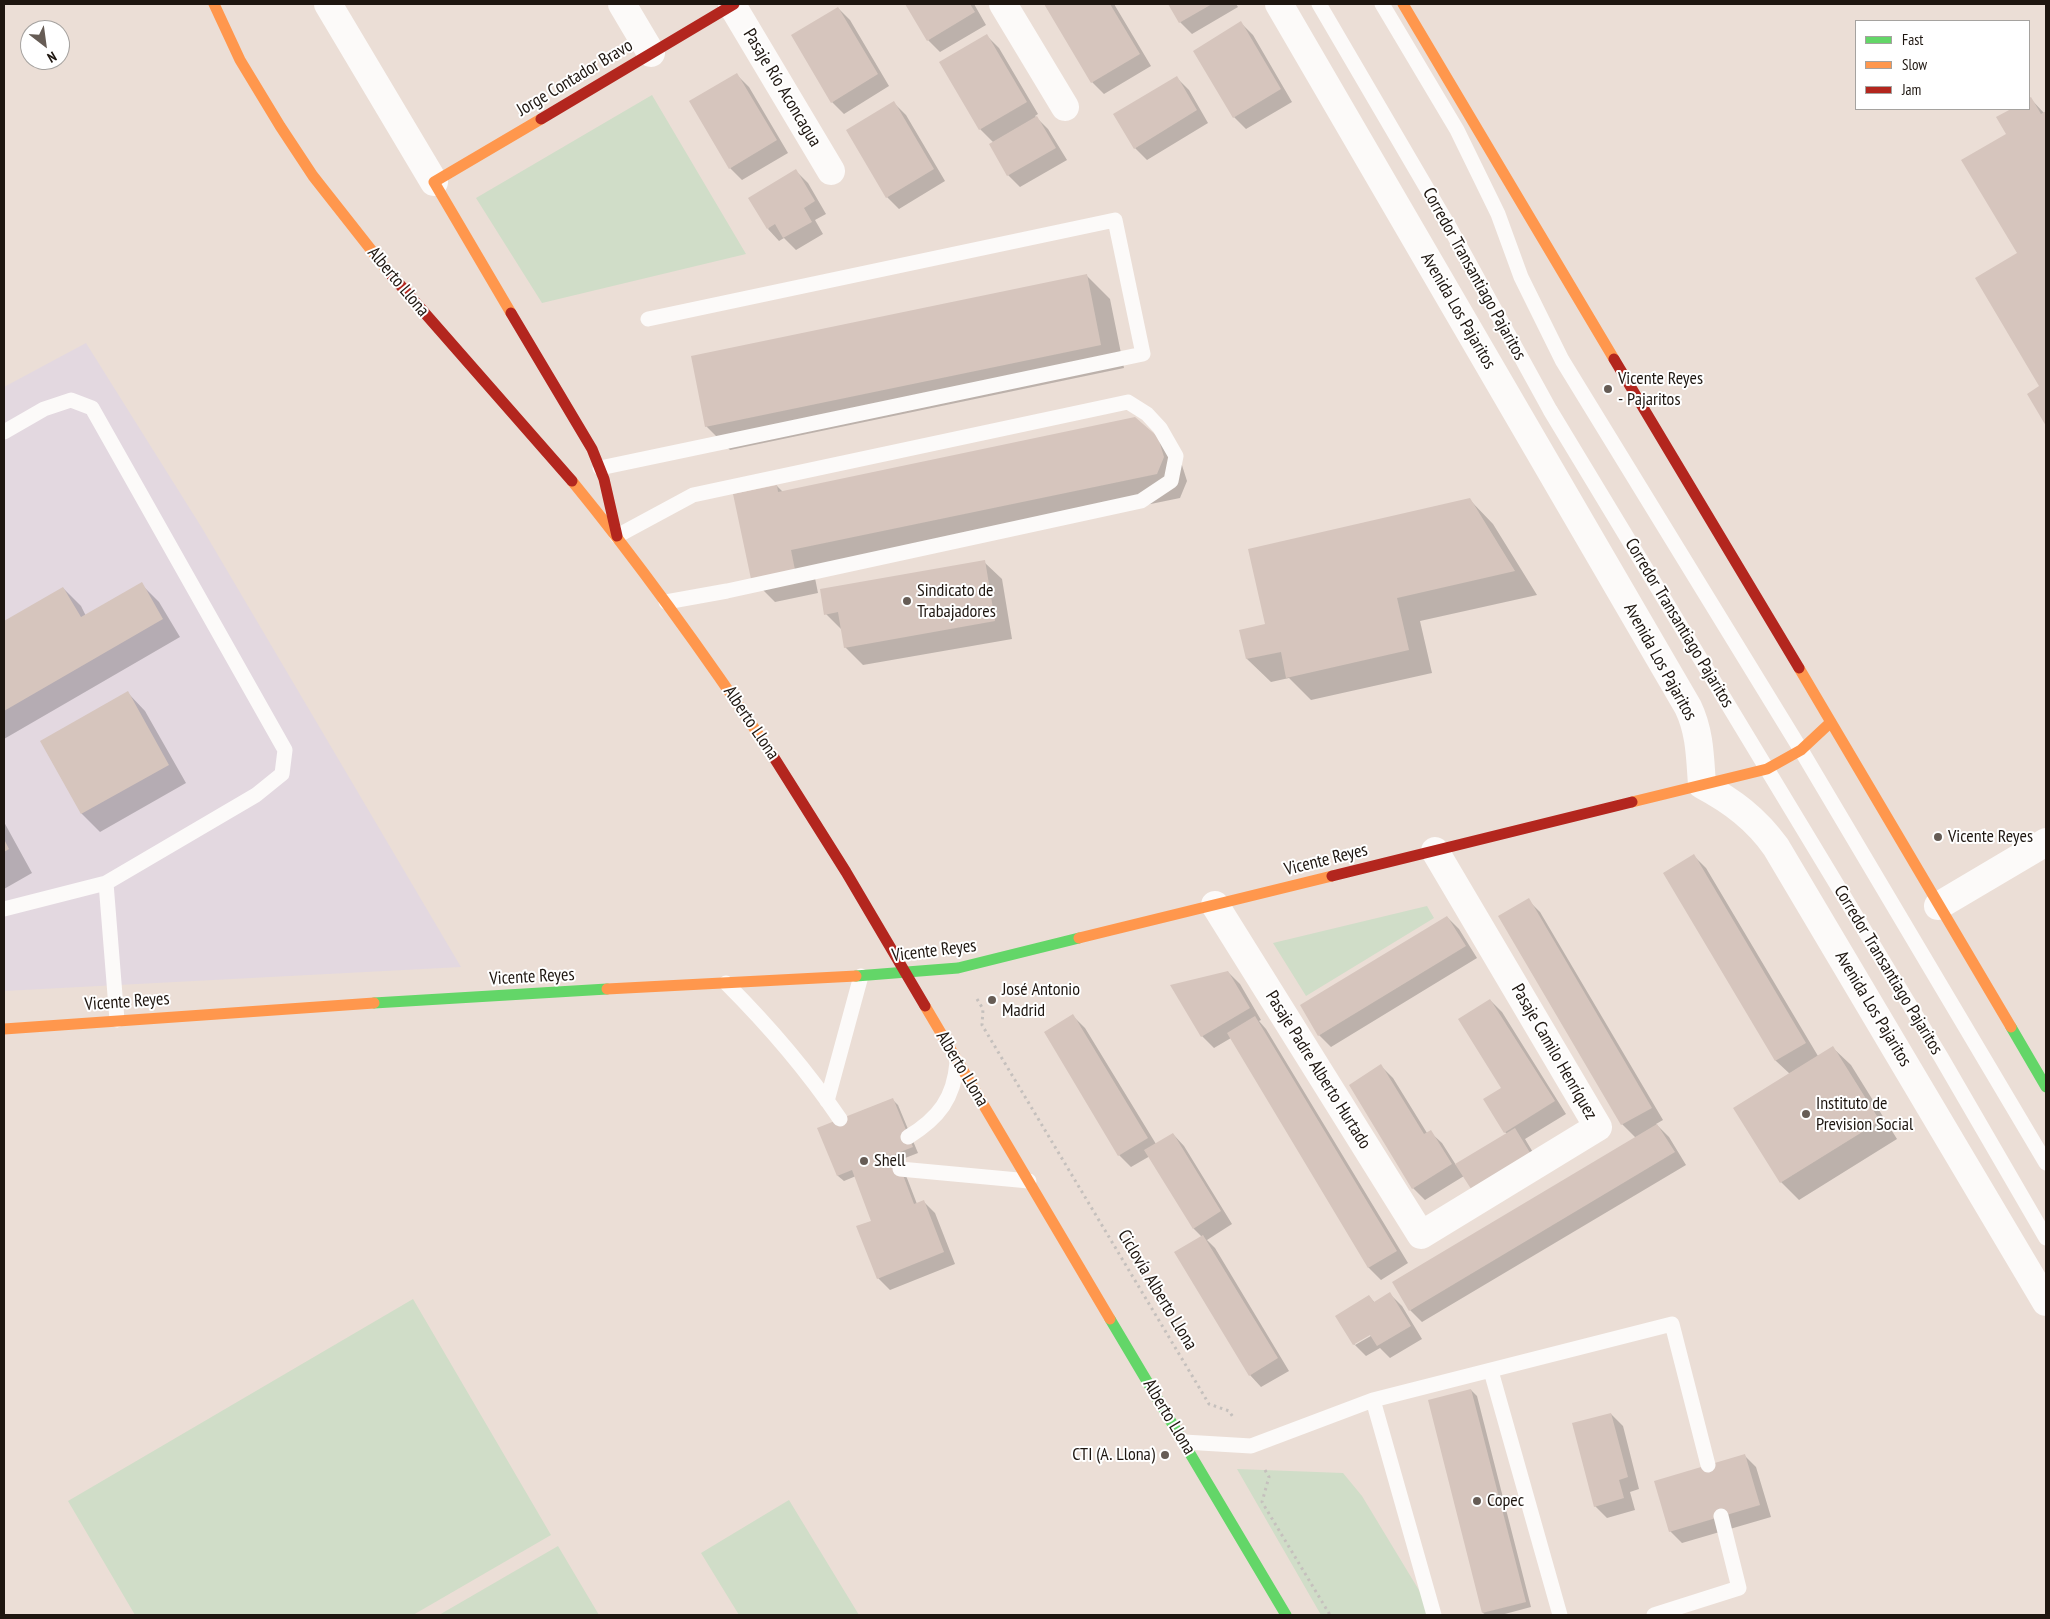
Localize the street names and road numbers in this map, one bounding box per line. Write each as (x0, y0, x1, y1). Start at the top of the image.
street label: Pasaje Río Aconcagua (738, 25, 826, 151)
street label: Jorge Contador Bravo (513, 35, 637, 121)
street label: Corredor Transantiago Pajaritos (1418, 184, 1530, 364)
street label: Alberto Llona (363, 243, 433, 321)
street label: Avenida Los Pajaritos (1416, 249, 1500, 373)
street label: Corredor Transantiago Pajaritos (1620, 534, 1738, 712)
street label: Avenida Los Pajaritos (1619, 600, 1701, 724)
street label: Alberto Llona (718, 682, 784, 764)
street label: Vicente Reyes (1282, 839, 1370, 881)
street label: Corredor Transantiago Pajaritos (1829, 881, 1947, 1059)
street label: Vicente Reyes (890, 935, 978, 967)
street label: Avenida Los Pajaritos (1830, 947, 1916, 1071)
street label: Vicente Reyes (489, 964, 575, 990)
street label: Pasaje Camilo Henríquez (1506, 980, 1602, 1124)
street label: Pasaje Padre Alberto Hurtado (1261, 987, 1375, 1153)
street label: Vicente Reyes (84, 988, 170, 1016)
street label: Alberto Llona (931, 1027, 993, 1111)
street label: Ciclovía Alberto Llona (1113, 1226, 1201, 1354)
street label: Alberto Llona (1138, 1375, 1200, 1459)

